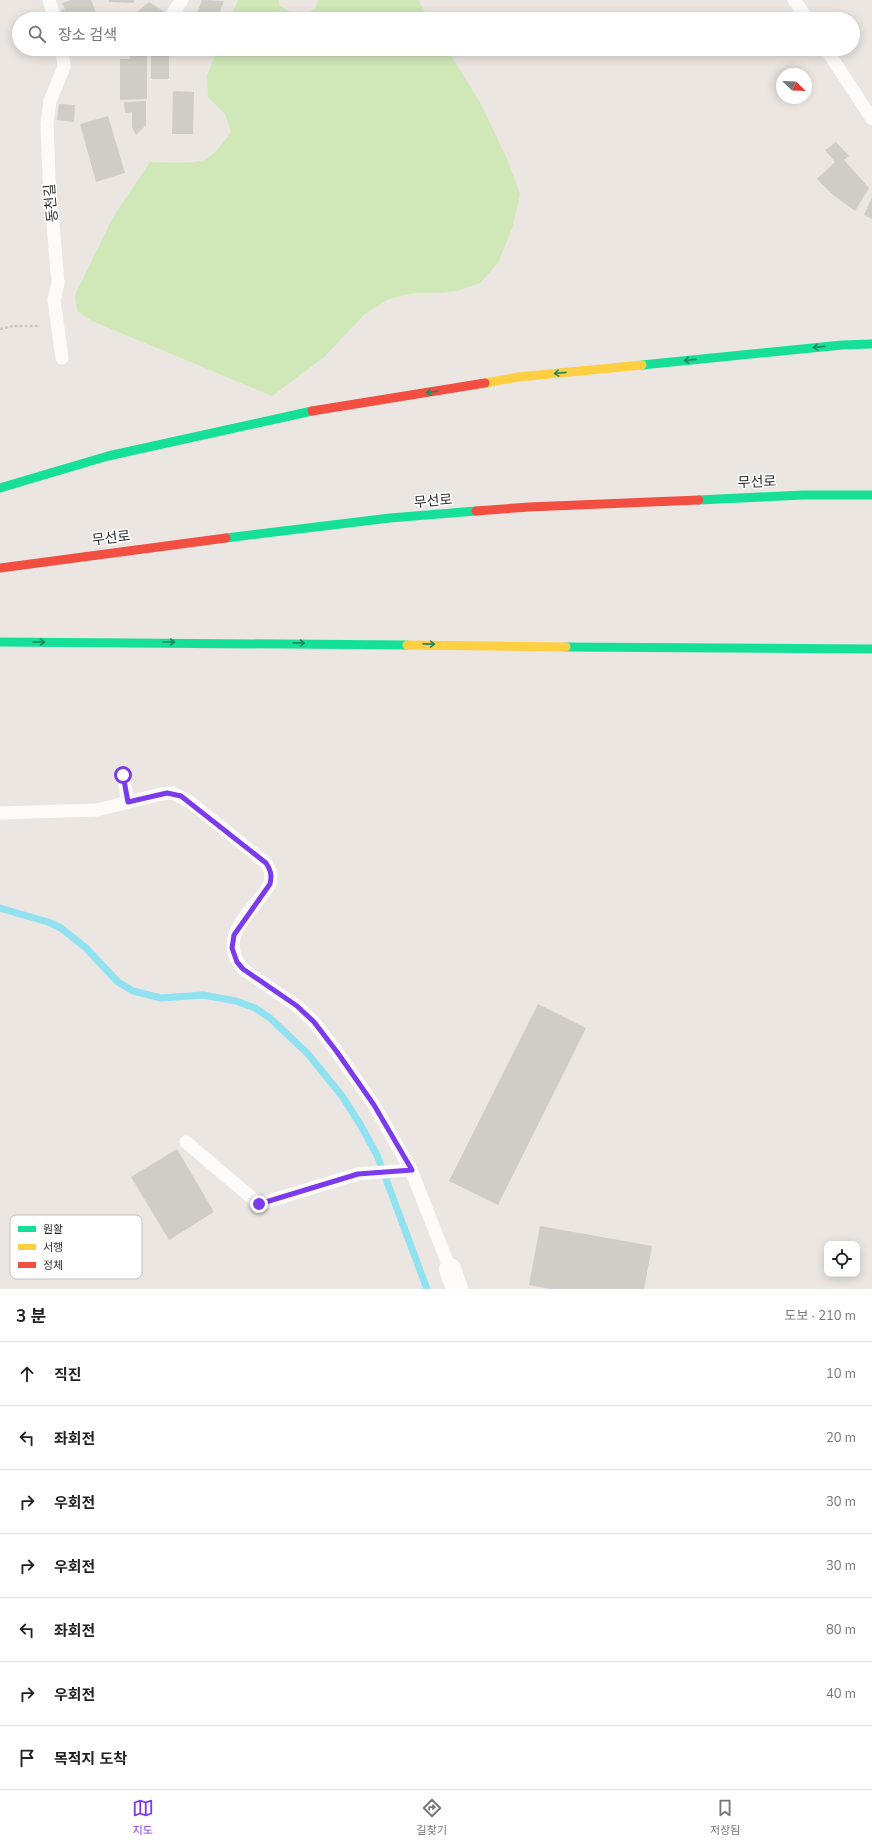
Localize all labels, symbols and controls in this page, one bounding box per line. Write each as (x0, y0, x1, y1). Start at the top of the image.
search box (12, 12, 860, 56)
icon: search (26, 23, 48, 45)
text: 장소 검색 (58, 25, 117, 45)
north arrow (776, 68, 812, 104)
street label: 동천길 (40, 183, 62, 223)
one-way arrow (813, 344, 826, 351)
one-way arrow (684, 357, 697, 364)
one-way arrow (554, 370, 567, 377)
one-way arrow (426, 388, 439, 396)
street label: 무선로 (737, 472, 777, 492)
street label: 무선로 (413, 490, 453, 512)
street label: 무선로 (91, 526, 131, 550)
one-way arrow (32, 638, 45, 646)
one-way arrow (162, 638, 175, 646)
one-way arrow (292, 639, 305, 647)
one-way arrow (422, 641, 435, 648)
route start (114, 766, 132, 784)
route end (250, 1195, 268, 1213)
legend (10, 1215, 142, 1279)
text: 원활 (43, 1222, 63, 1237)
text: 서행 (43, 1240, 63, 1255)
map controls (824, 1241, 860, 1277)
button: locate (824, 1241, 860, 1277)
text: 정체 (43, 1258, 63, 1273)
text: 3 분 (16, 1305, 46, 1328)
text: 도보 · 210 m (785, 1307, 856, 1325)
icon: ahead (16, 1363, 38, 1385)
text: 직진 (54, 1365, 82, 1385)
text: 10 m (826, 1365, 856, 1383)
icon: left (16, 1427, 38, 1449)
text: 좌회전 (54, 1429, 95, 1449)
text: 20 m (826, 1429, 856, 1447)
icon: right (16, 1491, 38, 1513)
text: 우회전 (54, 1493, 95, 1513)
text: 30 m (826, 1493, 856, 1511)
icon: right (16, 1555, 38, 1577)
text: 우회전 (54, 1557, 95, 1577)
text: 30 m (826, 1557, 856, 1575)
icon: left (16, 1619, 38, 1641)
text: 좌회전 (54, 1621, 95, 1641)
text: 80 m (826, 1621, 856, 1639)
icon: right (16, 1683, 38, 1705)
text: 우회전 (54, 1685, 95, 1705)
text: 40 m (826, 1685, 856, 1703)
icon: arrive (16, 1747, 38, 1769)
text: 목적지 도착 (54, 1749, 127, 1769)
tab: 지도 (132, 1797, 154, 1838)
tab: 길찾기 (417, 1797, 447, 1838)
tab: 저장됨 (710, 1797, 740, 1838)

